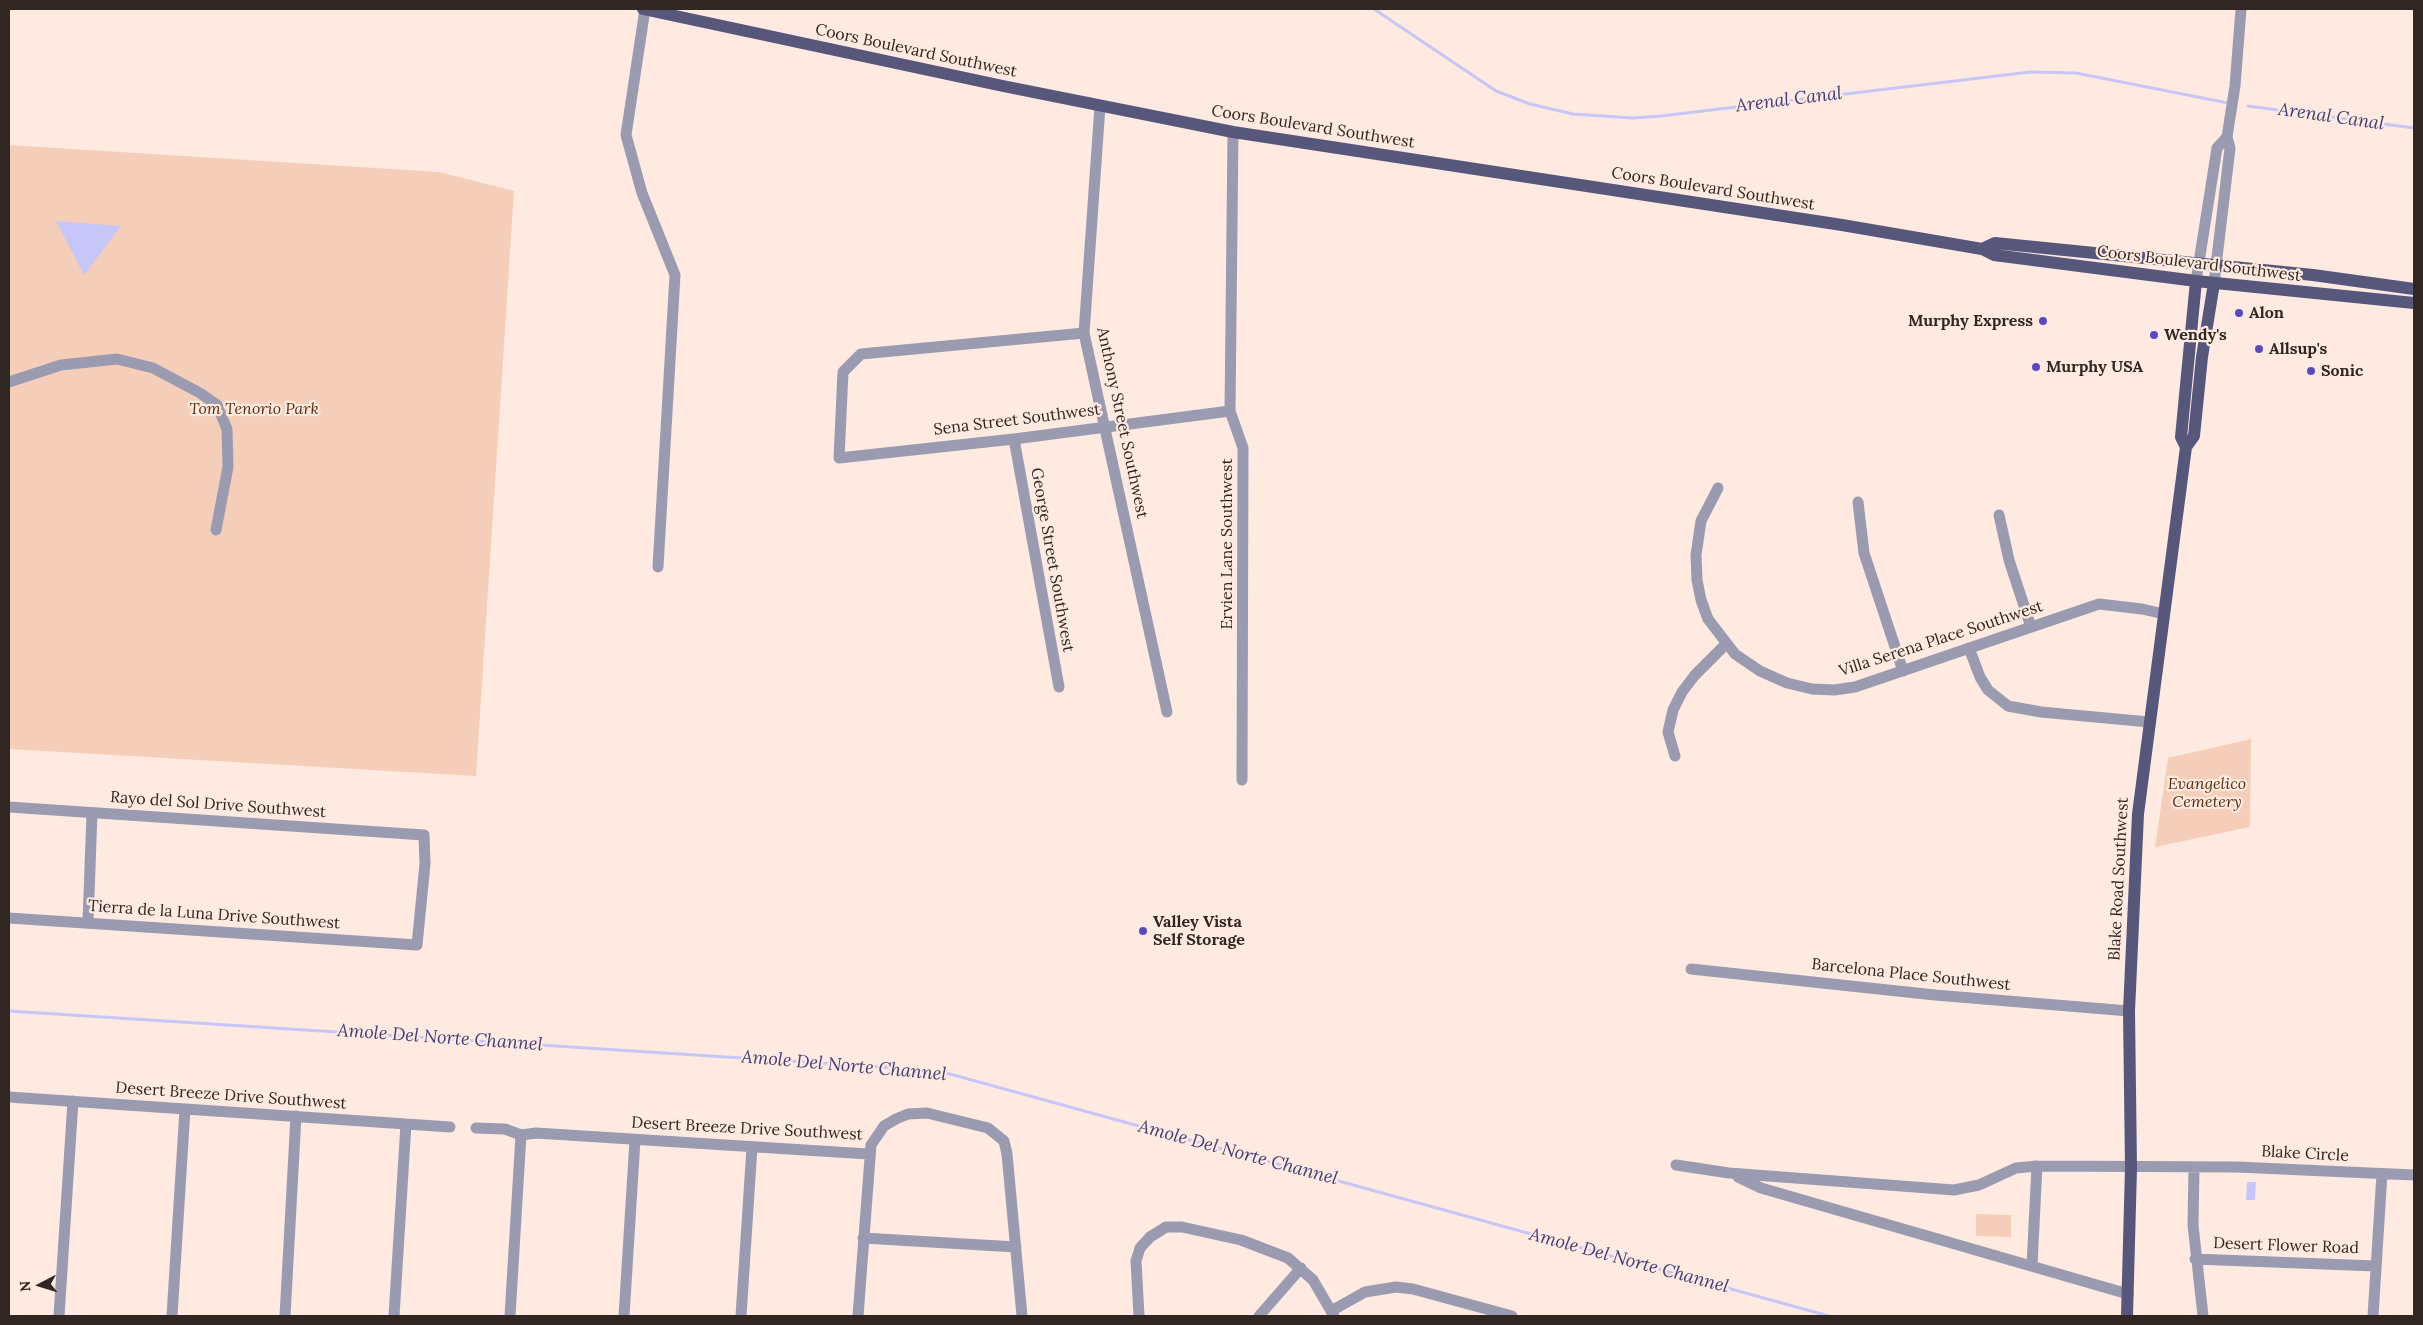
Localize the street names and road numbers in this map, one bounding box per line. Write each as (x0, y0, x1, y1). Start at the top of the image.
street label: Coors Boulevard Southwest (813, 20, 1019, 82)
street label: Coors Boulevard Southwest (1210, 101, 1416, 153)
street label: Coors Boulevard Southwest (1610, 163, 1816, 215)
street label: Coors Boulevard Southwest (2096, 242, 2302, 286)
street label: Anthony Street Southwest (1092, 326, 1152, 520)
street label: Sena Street Southwest (932, 400, 1102, 440)
street label: Ervien Lane Southwest (1217, 458, 1237, 630)
street label: George Street Southwest (1026, 466, 1078, 654)
street label: Villa Serena Place Southwest (1837, 597, 2045, 681)
street label: Rayo del Sol Drive Southwest (109, 788, 327, 822)
street label: Blake Road Southwest (2105, 797, 2133, 961)
street label: Tierra de la Luna Drive Southwest (87, 897, 341, 933)
street label: Barcelona Place Southwest (1810, 955, 2012, 995)
street label: Desert Breeze Drive Southwest (115, 1078, 347, 1114)
street label: Desert Breeze Drive Southwest (631, 1113, 863, 1145)
street label: Blake Circle (2261, 1142, 2349, 1166)
street label: Desert Flower Road (2213, 1234, 2359, 1258)

